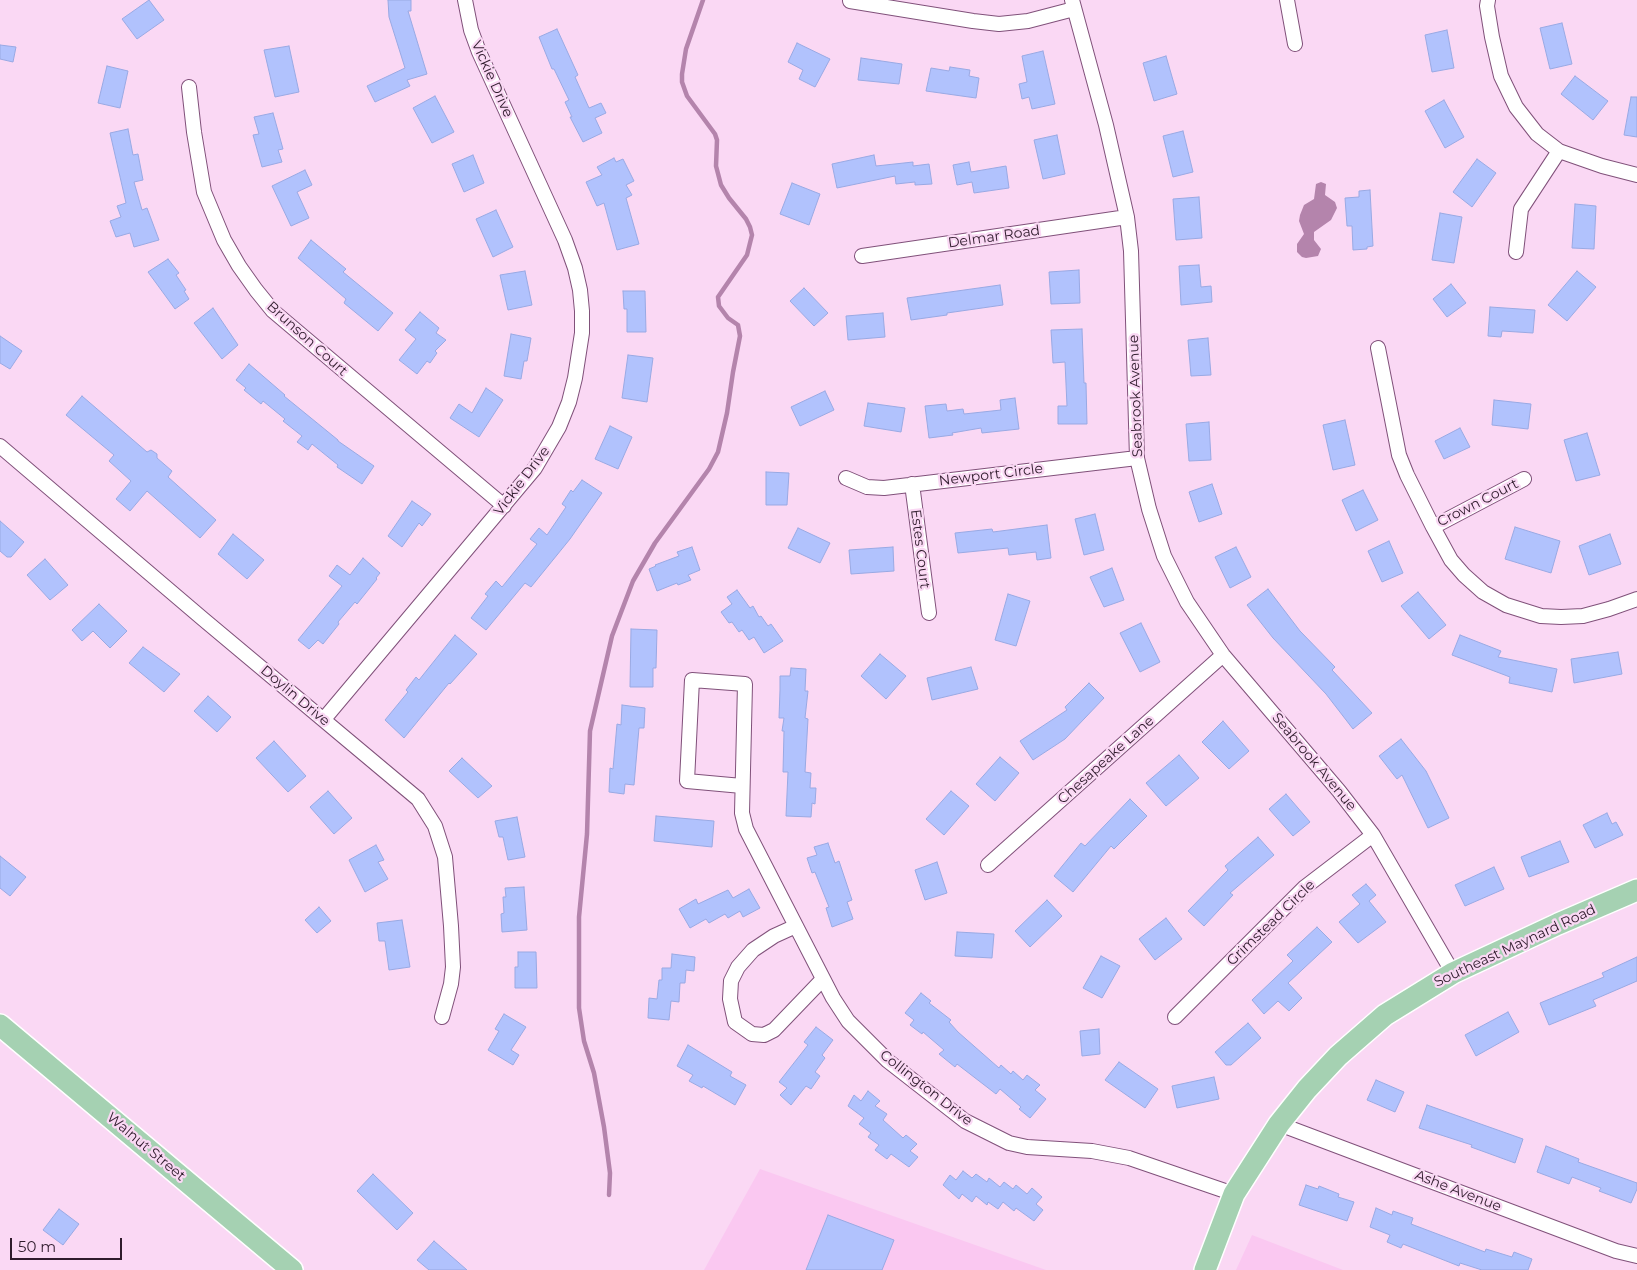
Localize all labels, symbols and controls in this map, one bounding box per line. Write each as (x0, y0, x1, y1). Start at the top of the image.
street label: Vickie Drive (468, 38, 516, 120)
street label: Delmar Road (947, 222, 1041, 252)
street label: Brunson Court (263, 298, 351, 380)
street label: Seabrook Avenue (1125, 335, 1147, 457)
street label: Vickie Drive (491, 443, 553, 519)
street label: Newport Circle (938, 460, 1044, 490)
street label: Crown Court (1435, 475, 1521, 531)
street label: Estes Court (907, 508, 933, 590)
street label: Doylin Drive (257, 662, 333, 730)
street label: Seabrook Avenue (1268, 710, 1360, 814)
street label: Chesapeake Lane (1054, 712, 1158, 808)
street label: Grimstead Circle (1223, 877, 1319, 969)
street label: Southeast Maynard Road (1431, 901, 1599, 991)
street label: Collington Drive (876, 1047, 976, 1129)
street label: Walnut Street (103, 1109, 189, 1185)
street label: Ashe Avenue (1412, 1167, 1504, 1215)
scale bar (12, 1228, 125, 1260)
text: 50 m (18, 1237, 56, 1256)

